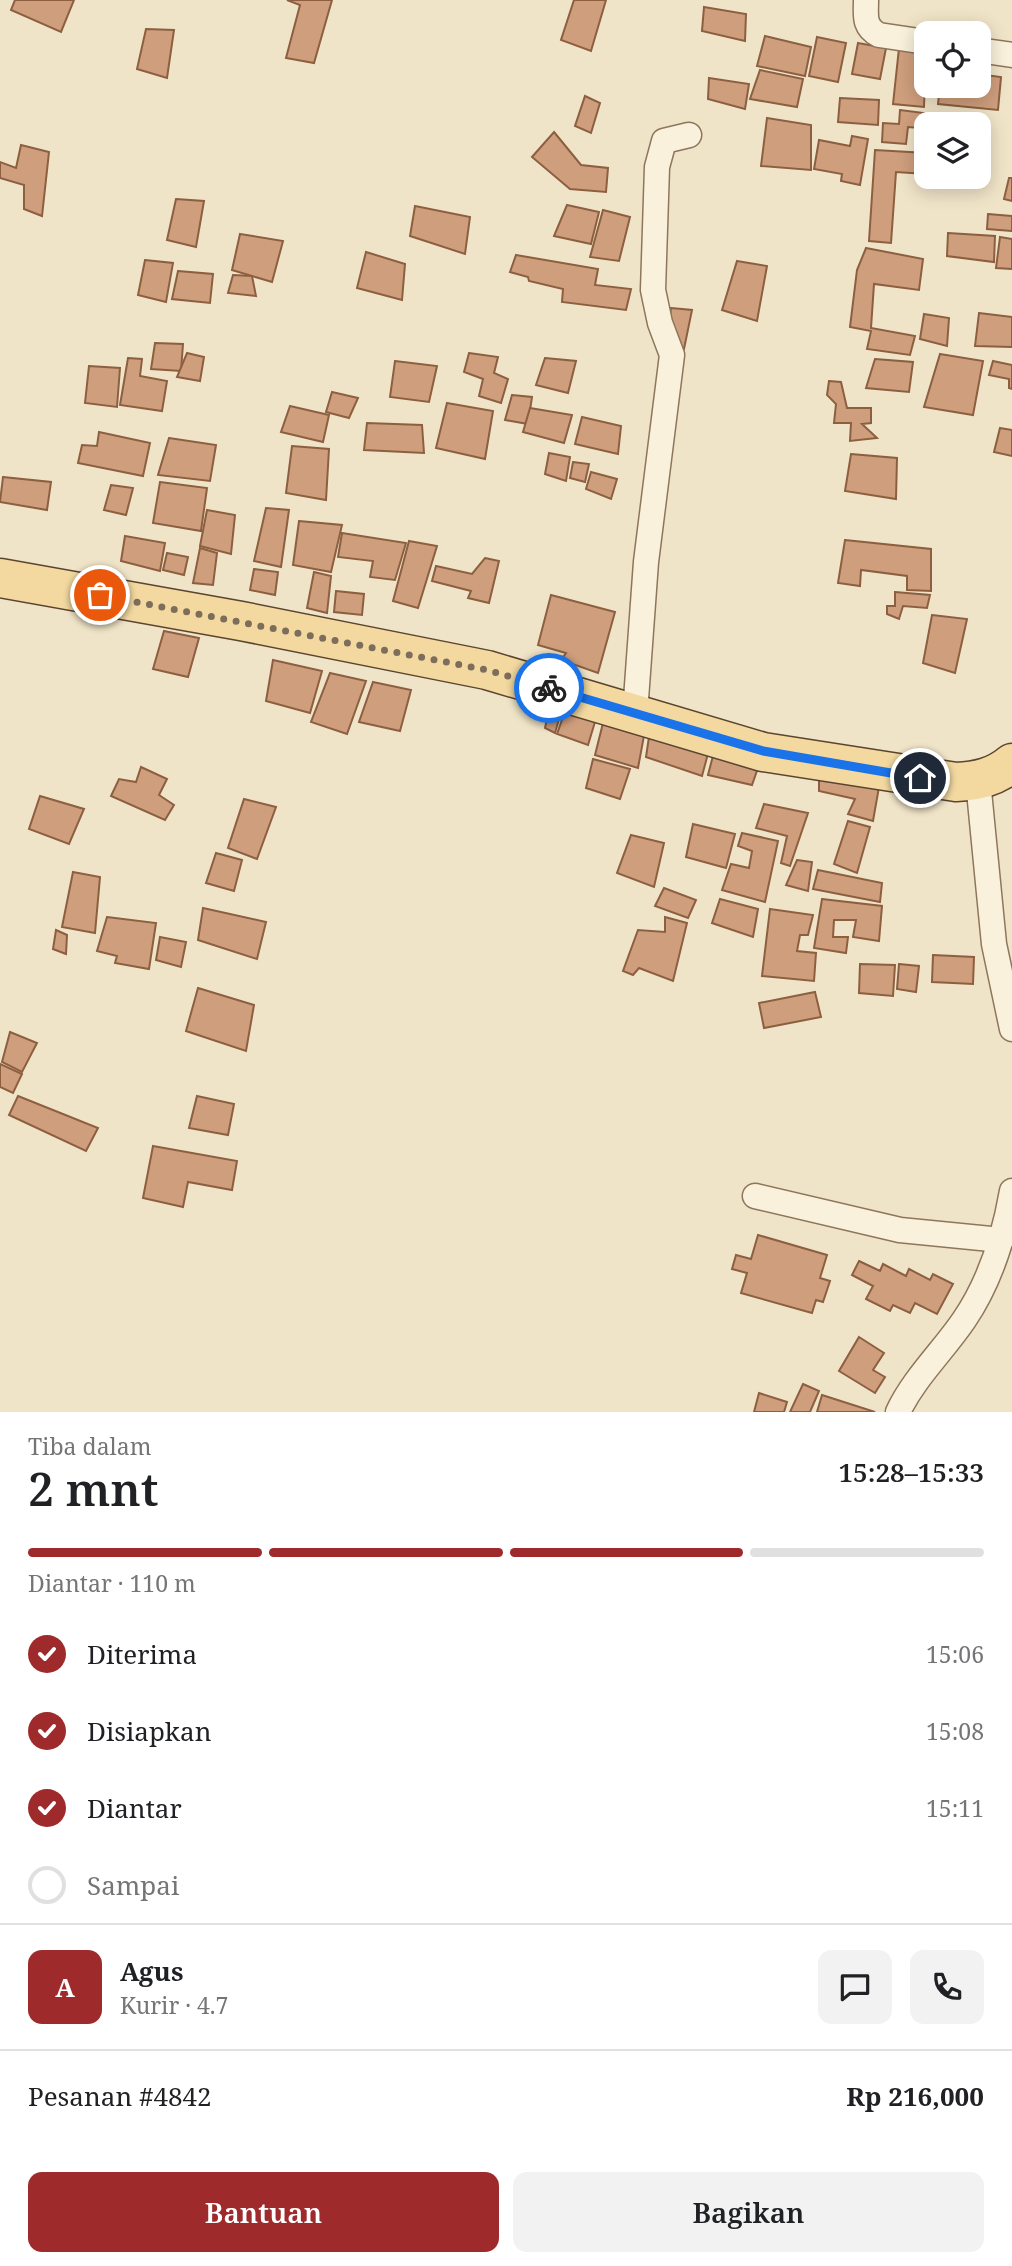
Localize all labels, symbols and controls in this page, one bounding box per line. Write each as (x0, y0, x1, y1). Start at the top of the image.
map controls (914, 21, 991, 189)
button: locate (914, 21, 991, 98)
button: layers (914, 112, 991, 189)
pin (70, 565, 130, 625)
icon: bag (81, 576, 119, 614)
courier (514, 653, 584, 723)
icon: bike (530, 669, 568, 707)
pin (890, 748, 950, 808)
icon: home (901, 759, 939, 797)
text: Tiba dalam (28, 1430, 151, 1462)
text: 15:28–15:33 (838, 1454, 984, 1490)
text: 2 mnt (28, 1457, 159, 1519)
text: Diantar · 110 m (28, 1567, 196, 1599)
icon: check (28, 1635, 66, 1673)
text: Diterima (87, 1636, 197, 1672)
text: 15:06 (926, 1638, 984, 1670)
icon: check (28, 1712, 66, 1750)
text: Disiapkan (87, 1713, 212, 1749)
text: 15:08 (926, 1715, 984, 1747)
icon: check (28, 1789, 66, 1827)
text: Diantar (87, 1790, 182, 1826)
text: 15:11 (926, 1792, 984, 1824)
text: Sampai (87, 1867, 179, 1903)
button: chat (818, 1950, 892, 2024)
button: phone (910, 1950, 984, 2024)
text: Agus (120, 1953, 183, 1989)
text: A (55, 1969, 75, 2005)
text: Kurir · 4.7 (120, 1989, 228, 2021)
text: Pesanan #4842 (28, 2078, 212, 2114)
text: Rp 216,000 (846, 2078, 984, 2114)
button: Bantuan (28, 2172, 499, 2252)
button: Bagikan (513, 2172, 984, 2252)

